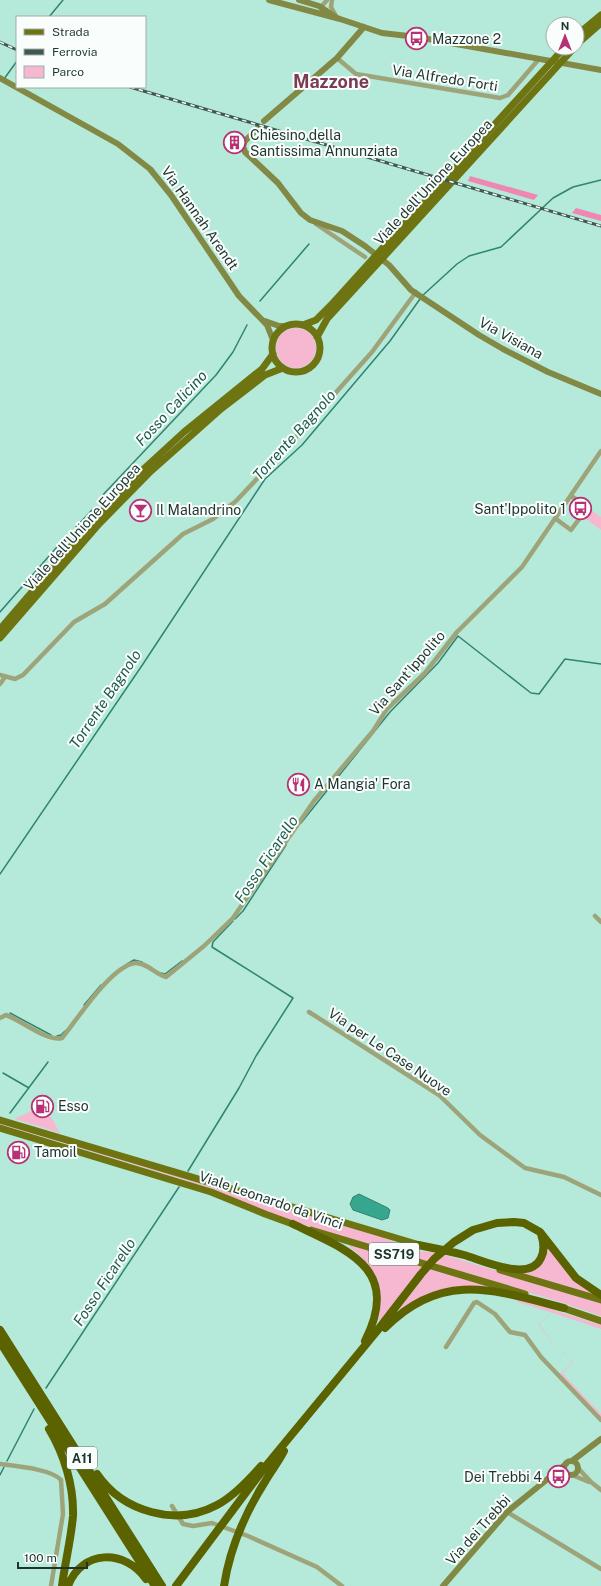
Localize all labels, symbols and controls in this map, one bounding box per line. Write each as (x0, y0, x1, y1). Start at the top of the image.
legend (16, 16, 146, 88)
north arrow (545, 16, 585, 56)
text: N (561, 20, 569, 32)
text: Strada (52, 25, 89, 39)
bus stop icon: Mazzone 2 (403, 26, 429, 52)
place label: Mazzone 2 (432, 31, 501, 47)
text: Ferrovia (52, 45, 97, 59)
street label: Via Alfredo Forti (391, 62, 499, 94)
text: Parco (52, 65, 84, 79)
district label: Mazzone (293, 71, 369, 92)
street label: Viale dell'Unione Europea (371, 116, 495, 248)
place label: Chiesino della Santissima Annunziata (250, 127, 398, 159)
building icon: Chiesino della Santissima Annunziata (222, 130, 248, 156)
street label: Via Hannah Arendt (158, 163, 242, 273)
street label: Via Visiana (476, 314, 546, 362)
water label: Fosso Calicino (132, 367, 210, 449)
water label: Torrente Bagnolo (249, 386, 339, 484)
street label: Viale dell'Unione Europea (21, 460, 143, 594)
bus stop icon: Sant'Ippolito 1 (568, 496, 594, 522)
bar icon: Il Malandrino (127, 497, 153, 523)
place label: Sant'Ippolito 1 (474, 501, 566, 517)
place label: Il Malandrino (156, 502, 241, 518)
street label: Via Sant'Ippolito (366, 627, 448, 719)
water label: Torrente Bagnolo (66, 646, 144, 752)
restaurant icon: A Mangia' Fora (286, 771, 312, 797)
place label: A Mangia' Fora (314, 776, 411, 792)
water label: Fosso Ficarello (231, 812, 301, 906)
street label: Via per Le Case Nuove (325, 1005, 455, 1099)
fuel station icon: Esso (29, 1093, 55, 1119)
place label: Esso (58, 1098, 89, 1114)
fuel station icon: Tamoil (6, 1139, 32, 1165)
place label: Tamoil (34, 1144, 77, 1160)
street label: Viale Leonardo da Vinci (197, 1168, 345, 1232)
water label: Fosso Ficarello (69, 1235, 139, 1329)
road number: SS719 (369, 1243, 419, 1265)
road number: A11 (67, 1447, 97, 1469)
bus stop icon: Dei Trebbi 4 (545, 1464, 571, 1490)
place label: Dei Trebbi 4 (464, 1469, 542, 1485)
street label: Via dei Trebbi (443, 1492, 513, 1568)
scale bar (18, 1544, 87, 1570)
text: 100 m (24, 1551, 57, 1565)

